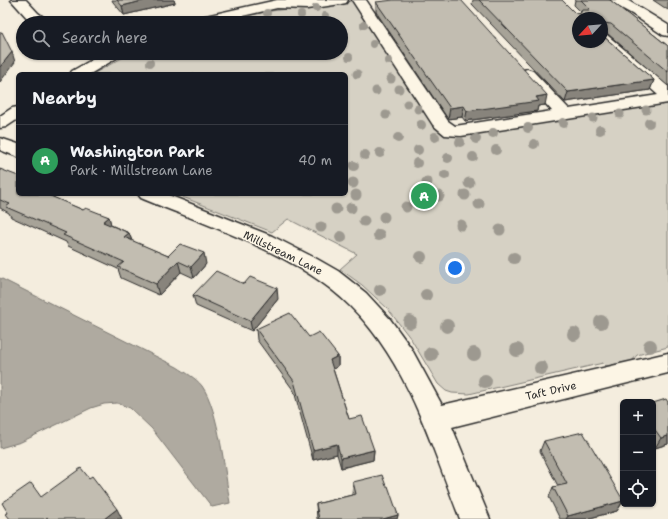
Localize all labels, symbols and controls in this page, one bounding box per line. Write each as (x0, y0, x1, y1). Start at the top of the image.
north arrow (572, 12, 608, 48)
search box (16, 16, 348, 60)
icon: search (30, 27, 52, 49)
text: Search here (62, 28, 148, 48)
text: Nearby (32, 87, 97, 109)
text: Washington Park (70, 142, 205, 162)
text: A (40, 152, 50, 169)
text: 40 m (298, 152, 332, 169)
text: Park · Millstream Lane (70, 162, 213, 179)
pin: A (411, 181, 437, 211)
street label: Millstream Lane (241, 227, 325, 279)
your location (445, 258, 465, 278)
street label: Taft Drive (524, 378, 578, 404)
map controls (620, 399, 656, 507)
button: + (620, 399, 656, 435)
button: − (620, 435, 656, 471)
button: locate (620, 471, 656, 507)

